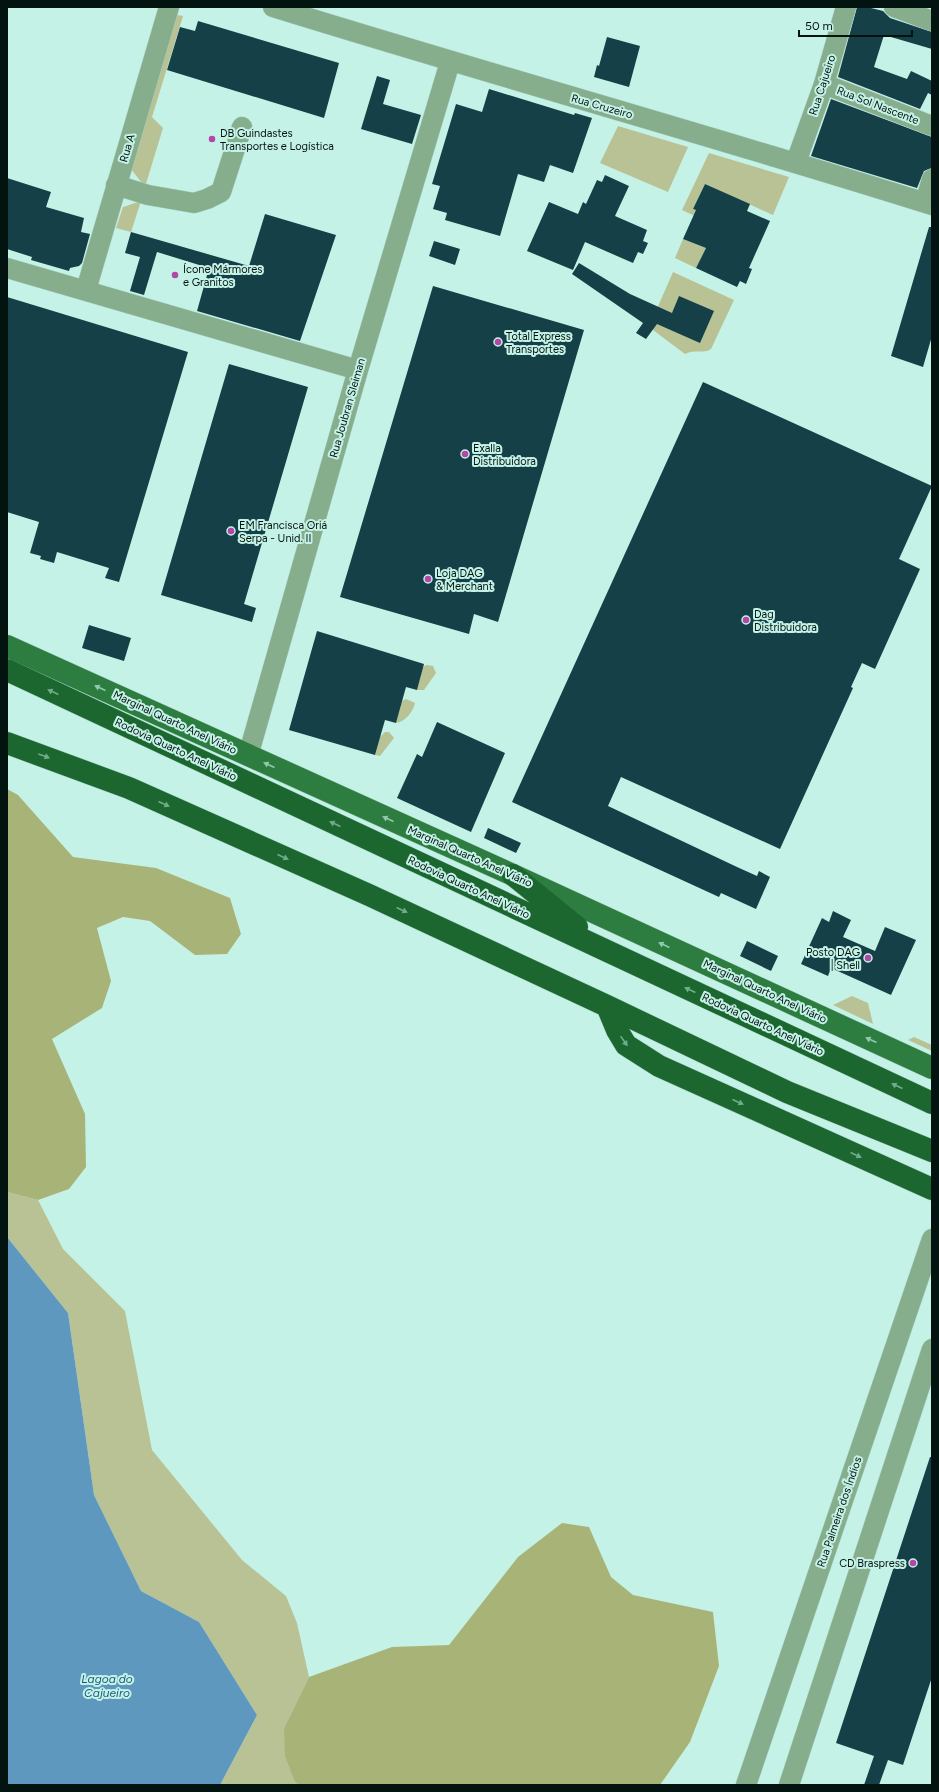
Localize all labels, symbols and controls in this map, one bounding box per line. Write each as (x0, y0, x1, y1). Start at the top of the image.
scale bar (799, 12, 912, 38)
text: 50 m (805, 19, 833, 33)
street label: Rua Cajueiro (807, 53, 838, 117)
street label: Rua Sol Nascente (835, 84, 921, 127)
street label: Rua Cruzeiro (570, 92, 634, 121)
place label: DB Guindastes Transportes e Logística (220, 127, 334, 153)
street label: Rua A (117, 132, 138, 164)
marker: DB Guindastes Transportes e Logística (207, 134, 217, 144)
place label: Ícone Mármores e Granitos (183, 263, 262, 289)
marker: Ícone Mármores e Granitos (170, 270, 180, 280)
place label: Total Express Transportes (506, 330, 571, 356)
marker: Total Express Transportes (493, 337, 503, 347)
street label: Rua Joubran Sleiman (327, 357, 368, 459)
place label: Exalla Distribuidora (473, 442, 536, 468)
marker: Exalla Distribuidora (460, 449, 470, 459)
place label: EM Francisca Oriá Serpa - Unid. II (239, 519, 327, 545)
marker: EM Francisca Oriá Serpa - Unid. II (226, 526, 236, 536)
place label: Loja DAG & Merchant (436, 567, 493, 593)
marker: Loja DAG & Merchant (423, 574, 433, 584)
place label: Dag Distribuidora (754, 608, 817, 634)
marker: Dag Distribuidora (741, 615, 751, 625)
one-way arrow (95, 685, 106, 691)
street label: Marginal Quarto Anel Viário (111, 688, 239, 757)
one-way arrow (47, 689, 59, 695)
street label: Rodovia Quarto Anel Viário (113, 715, 239, 783)
one-way arrow (38, 753, 50, 759)
one-way arrow (263, 762, 275, 768)
one-way arrow (159, 801, 170, 807)
one-way arrow (382, 816, 393, 822)
one-way arrow (330, 821, 341, 827)
street label: Marginal Quarto Anel Viário (406, 823, 534, 890)
street label: Rodovia Quarto Anel Viário (406, 853, 532, 921)
one-way arrow (278, 854, 289, 860)
one-way arrow (396, 907, 407, 913)
one-way arrow (658, 941, 670, 947)
place label: Posto DAG | Shell (806, 946, 860, 972)
marker: Posto DAG | Shell (863, 953, 873, 963)
street label: Marginal Quarto Anel Viário (701, 957, 829, 1026)
one-way arrow (684, 987, 696, 993)
street label: Rodovia Quarto Anel Viário (700, 990, 826, 1058)
one-way arrow (620, 1035, 628, 1046)
one-way arrow (866, 1037, 877, 1043)
one-way arrow (891, 1083, 902, 1089)
one-way arrow (732, 1099, 743, 1105)
one-way arrow (850, 1152, 862, 1158)
street label: Rua Palmeira dos Índios (814, 1455, 864, 1569)
place label: CD Braspress (839, 1557, 905, 1570)
marker: CD Braspress (908, 1558, 918, 1568)
water label: Lagoa do Cajueiro (81, 1672, 133, 1700)

